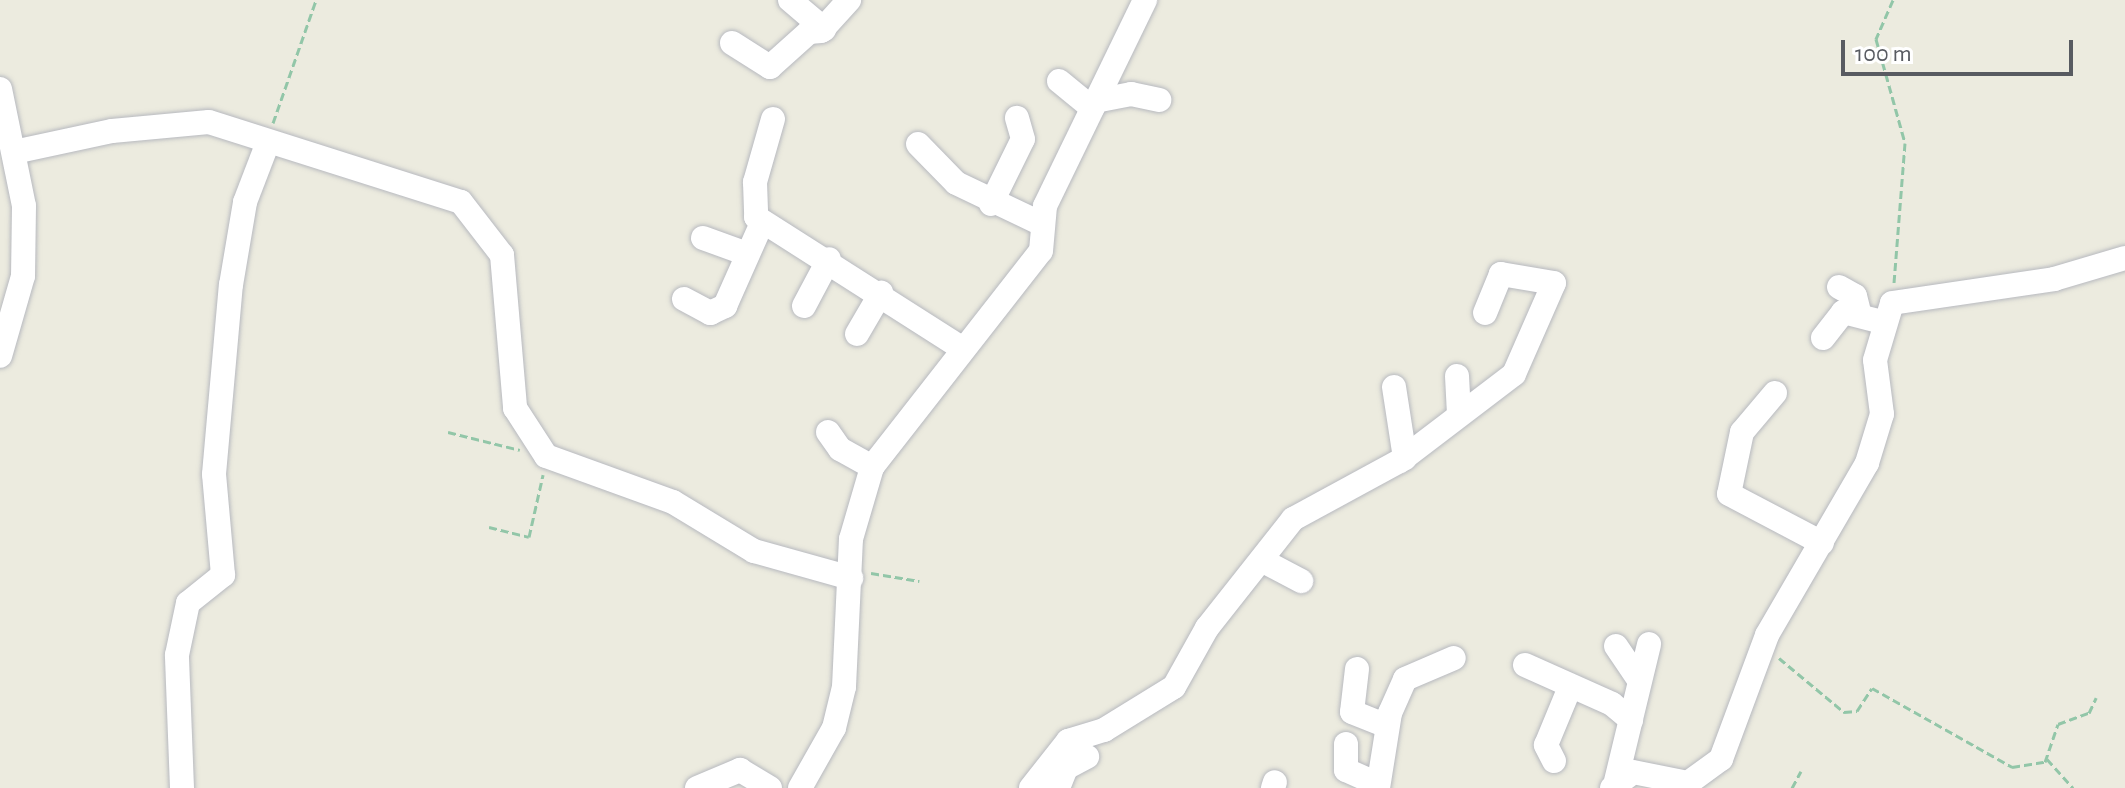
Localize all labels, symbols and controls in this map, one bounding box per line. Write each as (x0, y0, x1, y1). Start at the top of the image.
scale bar (1845, 24, 2077, 74)
text: 100 m (1855, 42, 1912, 66)

